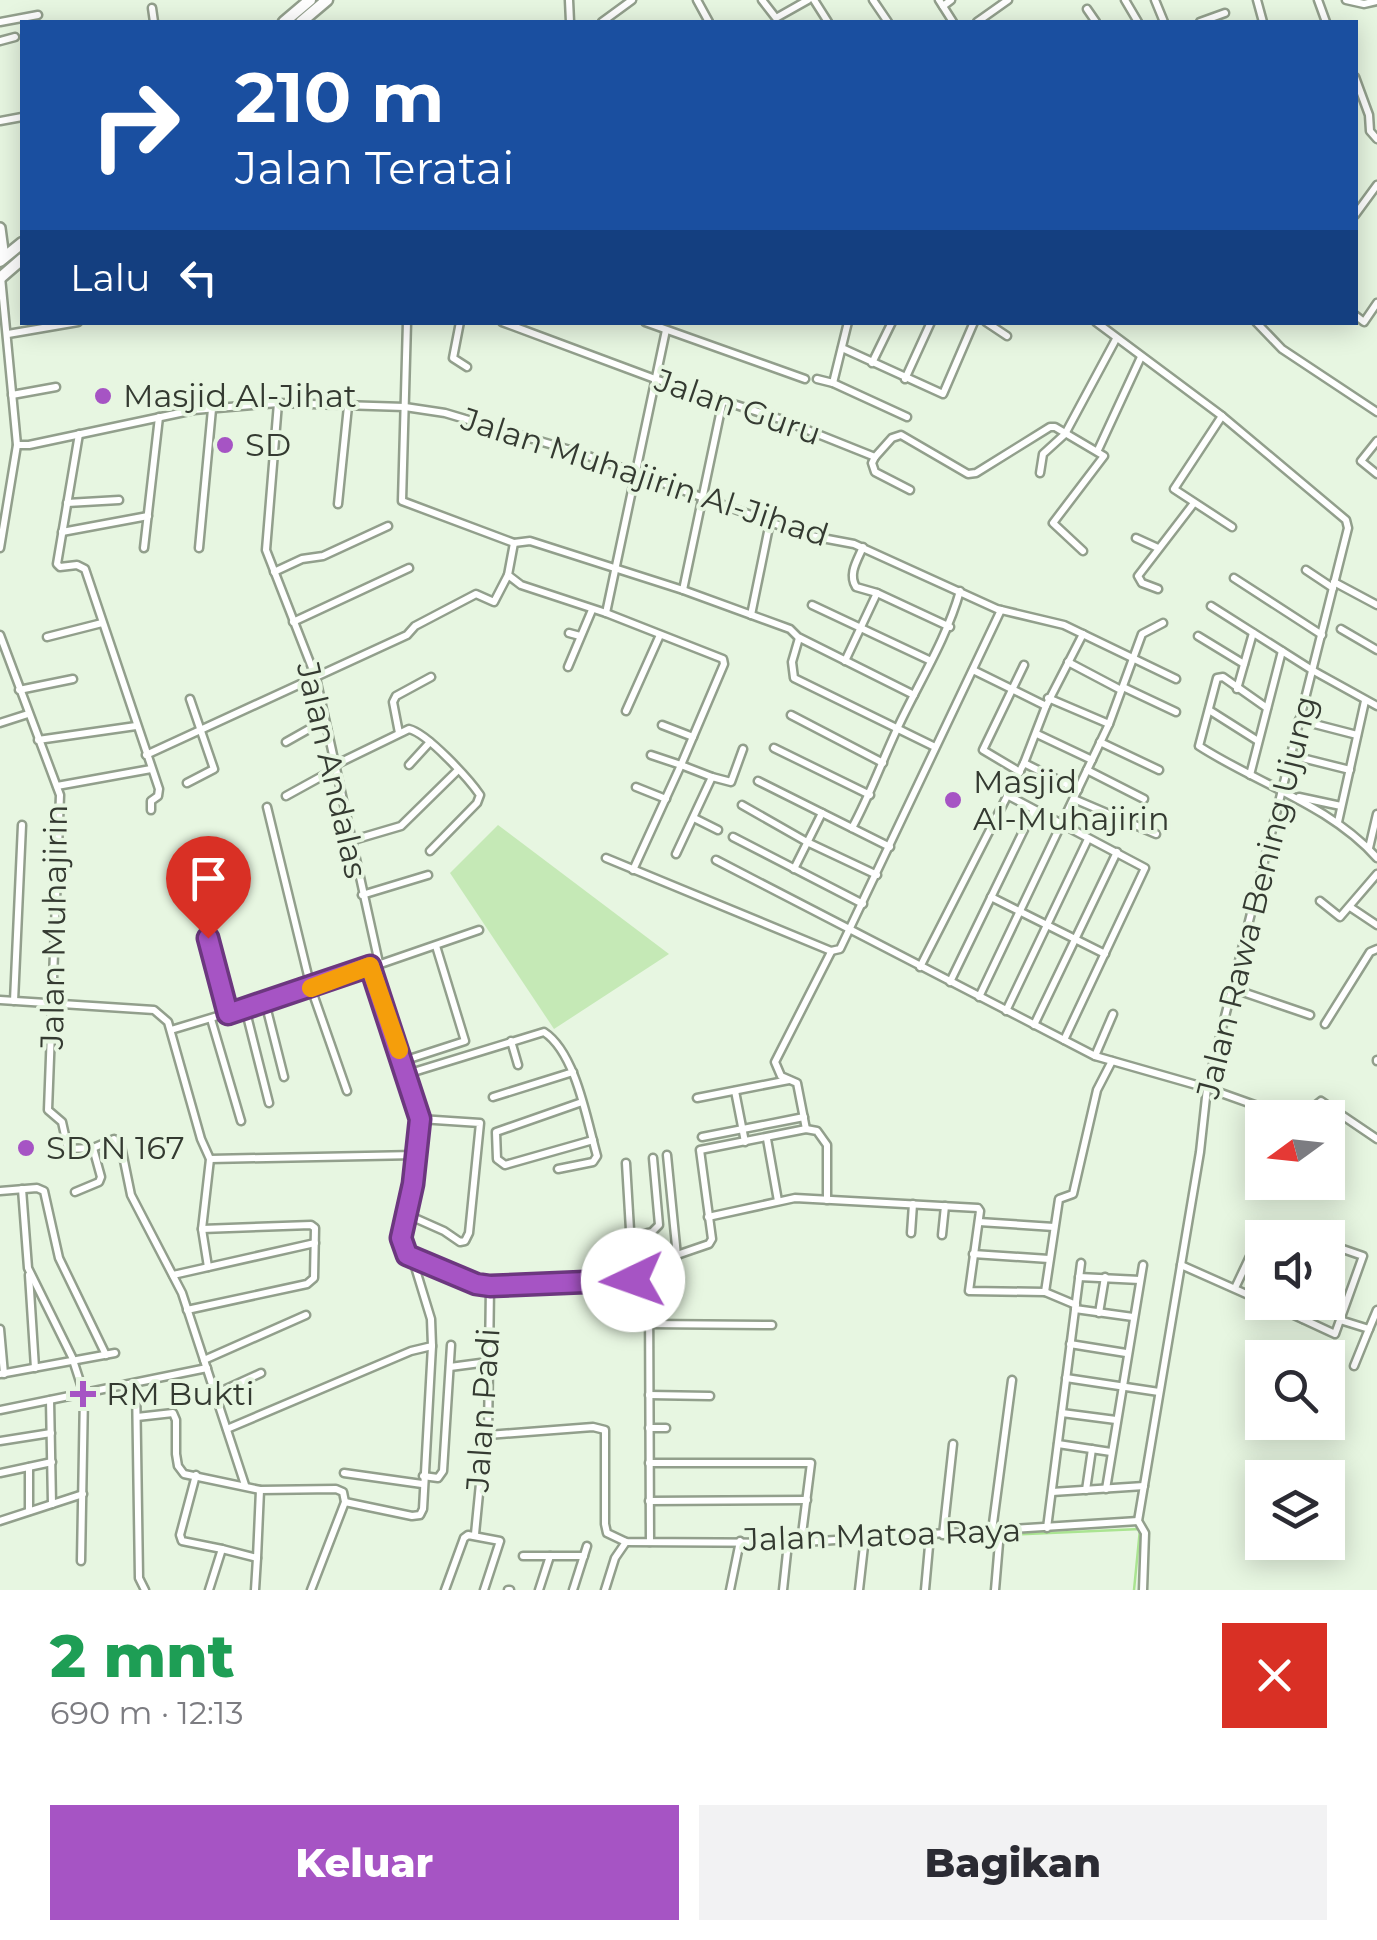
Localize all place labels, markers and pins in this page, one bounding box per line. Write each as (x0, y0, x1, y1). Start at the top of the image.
place label: Masjid Al-Jihat (123, 376, 357, 415)
marker: Masjid Al-Jihat (92, 385, 114, 407)
place label: SD (245, 425, 291, 464)
marker: SD (214, 434, 236, 456)
place label: Masjid Al-Muhajirin (973, 762, 1170, 838)
marker: Masjid Al-Muhajirin (942, 789, 964, 811)
pin (166, 836, 251, 939)
place label: SD N 167 (46, 1128, 185, 1167)
marker: SD N 167 (15, 1137, 37, 1159)
place label: RM Bukti (106, 1374, 254, 1413)
marker: RM Bukti (70, 1381, 96, 1407)

